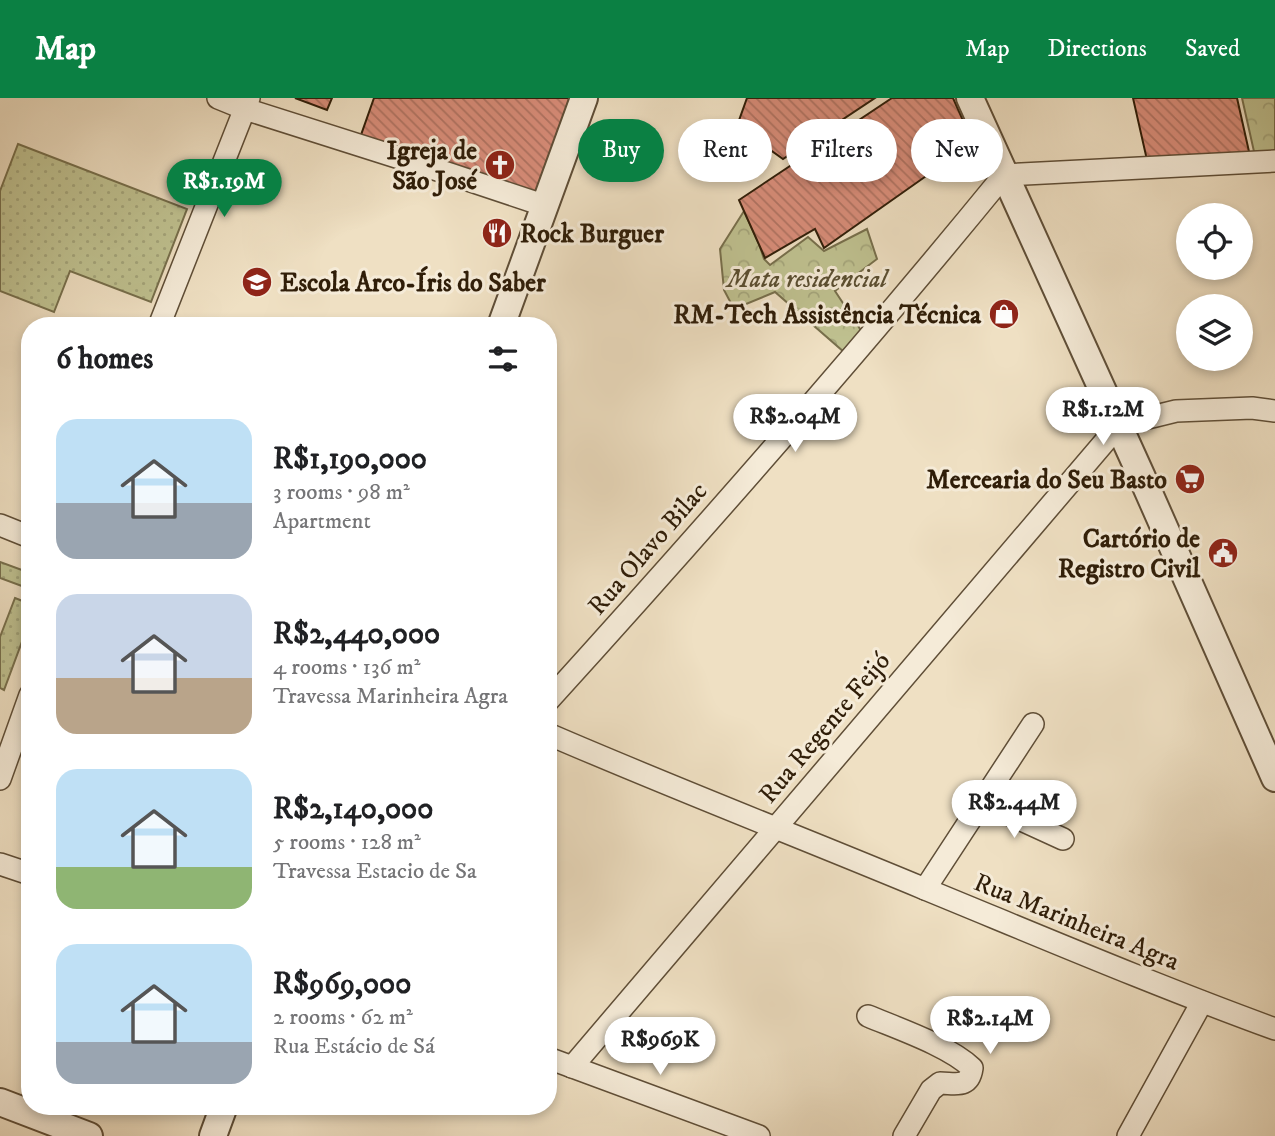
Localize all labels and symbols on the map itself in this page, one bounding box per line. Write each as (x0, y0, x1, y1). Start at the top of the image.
place label: Igreja de São José (387, 135, 478, 198)
church icon: Igreja de São José (483, 148, 517, 182)
pin: R$1.19M (159, 159, 289, 219)
restaurant icon: Rock Burguer (480, 216, 514, 250)
place label: Rock Burguer (520, 218, 664, 251)
park label: Mata residencial (725, 263, 890, 296)
school or university icon: Escola Arco-Íris do Saber (240, 265, 274, 299)
place label: Escola Arco-Íris do Saber (280, 266, 546, 300)
shop icon: RM-Tech Assistência Técnica (987, 297, 1021, 331)
place label: RM-Tech Assistência Técnica (673, 299, 982, 332)
pin: R$1.12M (1038, 388, 1168, 447)
pin: R$2.04M (730, 394, 860, 454)
supermarket icon: Mercearia do Seu Basto (1173, 462, 1207, 496)
place label: Mercearia do Seu Basto (926, 464, 1167, 497)
street label: Rua Olavo Bilac (581, 475, 715, 622)
place label: Cartório de Registro Civil (1058, 523, 1201, 586)
public building icon: Cartório de Registro Civil (1206, 536, 1240, 570)
street label: Rua Regente Feijó (752, 645, 898, 810)
pin: R$2.44M (949, 780, 1079, 840)
street label: Rua Marinheira Agra (969, 866, 1184, 979)
pin: R$2.14M (925, 996, 1055, 1056)
pin: R$969K (603, 1018, 717, 1077)

